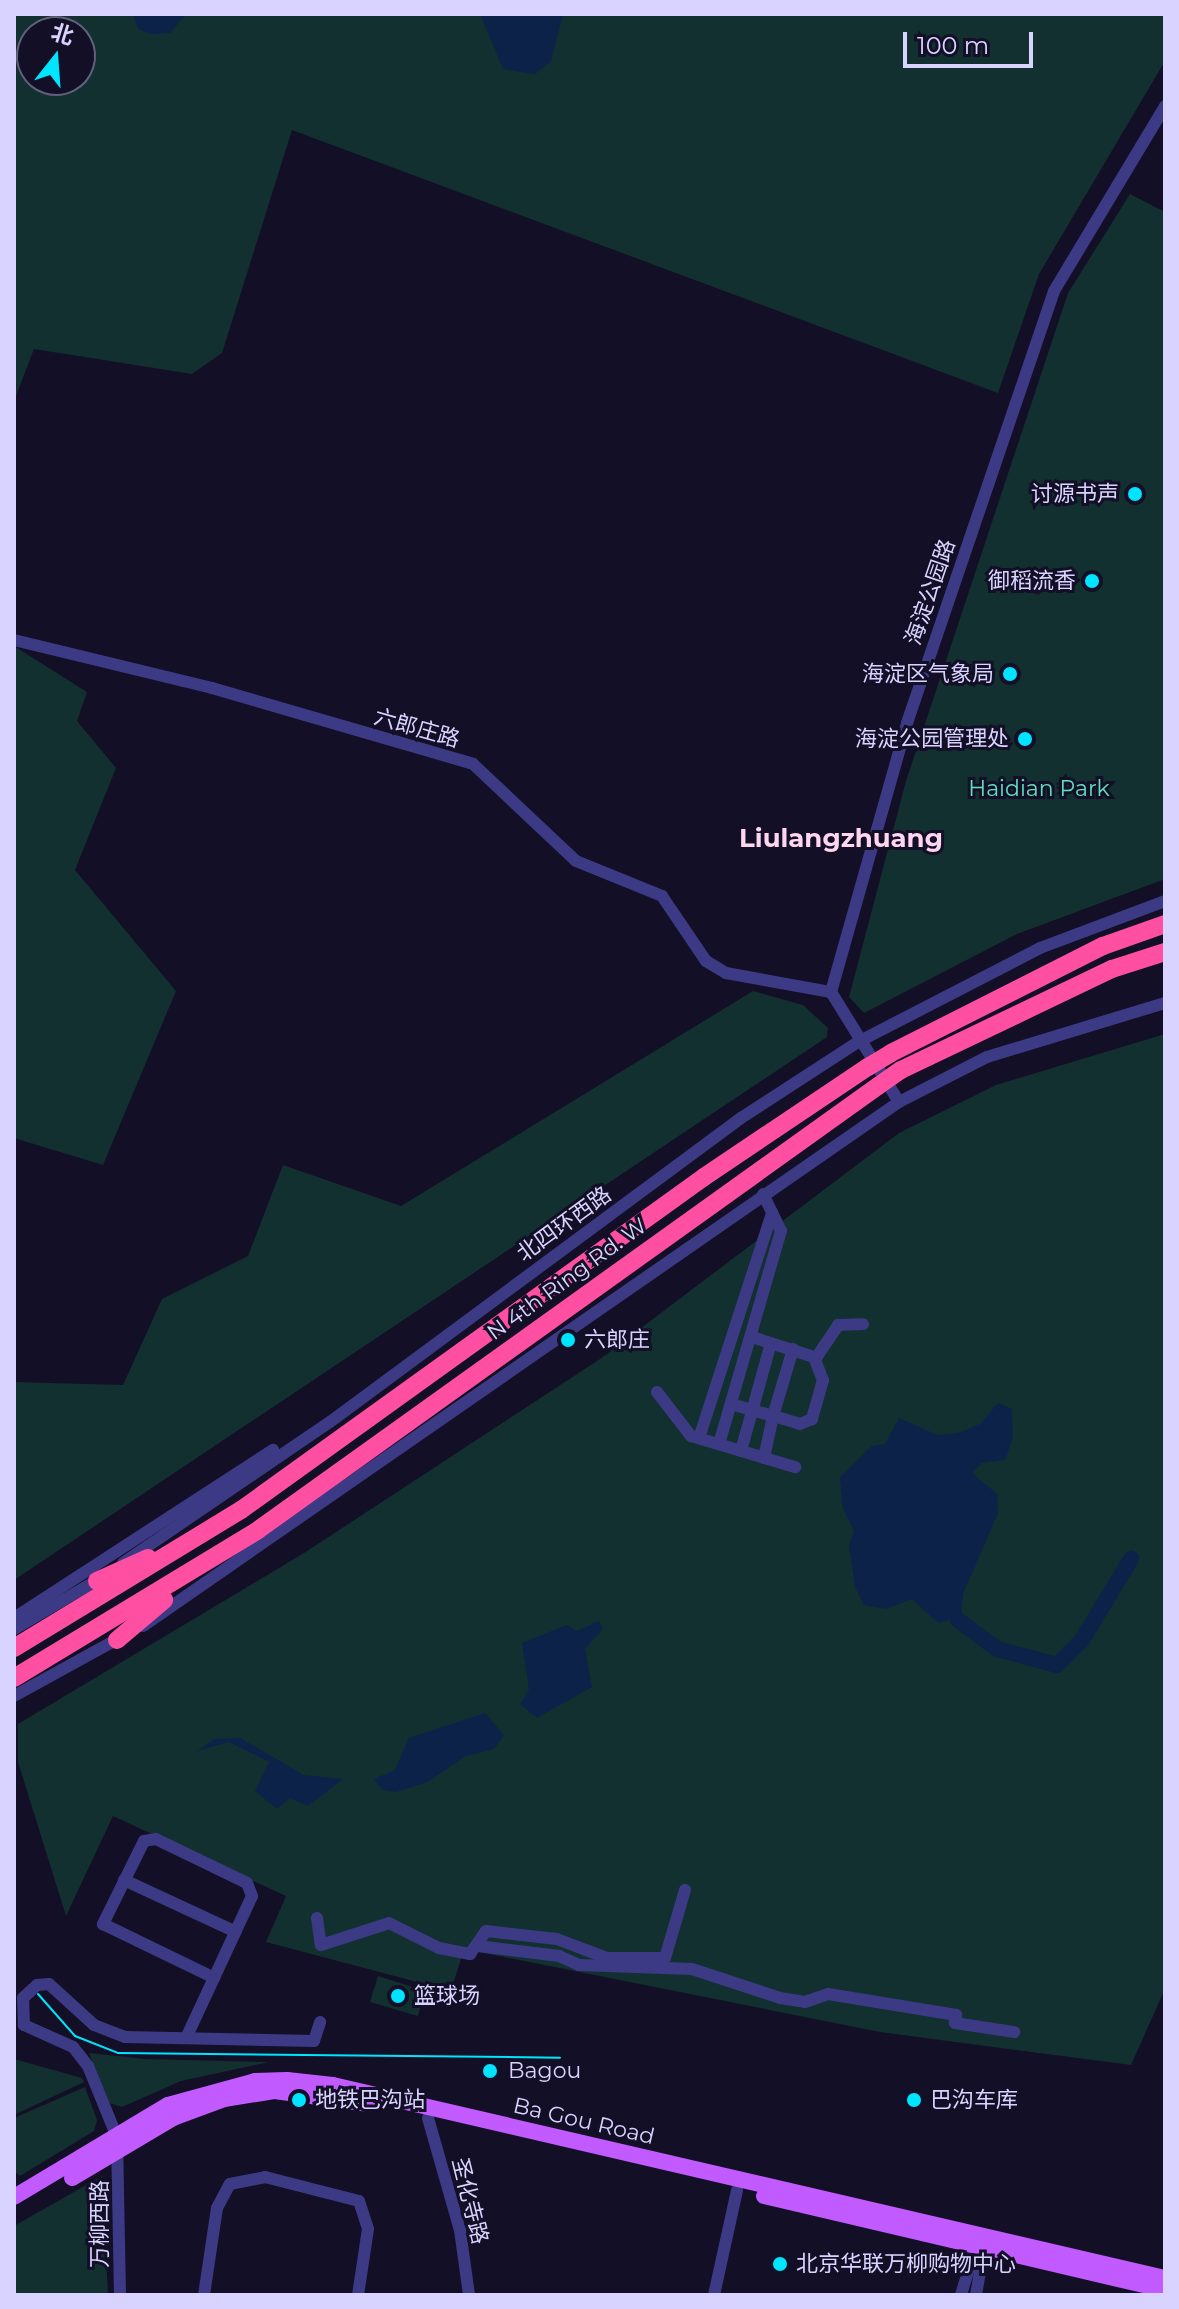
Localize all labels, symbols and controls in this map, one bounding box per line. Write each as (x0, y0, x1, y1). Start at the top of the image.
north arrow (16, 16, 96, 96)
scale bar (907, 16, 1037, 66)
text: 北 (48, 18, 77, 51)
text: 100 m (917, 31, 989, 60)
place label: 讨源书声 (1031, 481, 1119, 507)
marker: 讨源书声 (1126, 485, 1144, 503)
street label: 海淀公园路 (900, 536, 960, 648)
place label: 御稻流香 (988, 568, 1076, 594)
marker: 御稻流香 (1083, 572, 1101, 590)
place label: 海淀区气象局 (862, 661, 994, 687)
marker: 海淀区气象局 (1001, 665, 1019, 683)
street label: 六郎庄路 (371, 703, 463, 753)
place label: 海淀公园管理处 (855, 726, 1009, 752)
marker: 海淀公园管理处 (1016, 730, 1034, 748)
park label: Haidian Park (968, 776, 1110, 802)
district label: Liulangzhuang (739, 823, 943, 855)
street label: 北四环西路 (512, 1181, 616, 1267)
street label: N 4th Ring Rd. W (482, 1212, 652, 1346)
place label: 六郎庄 (584, 1327, 650, 1353)
marker: 六郎庄 (559, 1331, 577, 1349)
place label: 篮球场 (414, 1983, 480, 2009)
marker: 篮球场 (389, 1987, 407, 2005)
place label: Bagou (508, 2058, 581, 2084)
marker: Bagou (479, 2060, 501, 2082)
place label: 地铁巴沟站 (315, 2087, 425, 2113)
place label: 巴沟车库 (930, 2087, 1018, 2113)
marker: 地铁巴沟站 (290, 2091, 308, 2109)
marker: 巴沟车库 (905, 2091, 923, 2109)
street label: Ba Gou Road (511, 2092, 657, 2150)
street label: 圣化寺路 (447, 2155, 493, 2247)
street label: 万柳西路 (87, 2180, 113, 2268)
place label: 北京华联万柳购物中心 (796, 2251, 1016, 2277)
marker: 北京华联万柳购物中心 (771, 2255, 789, 2273)

